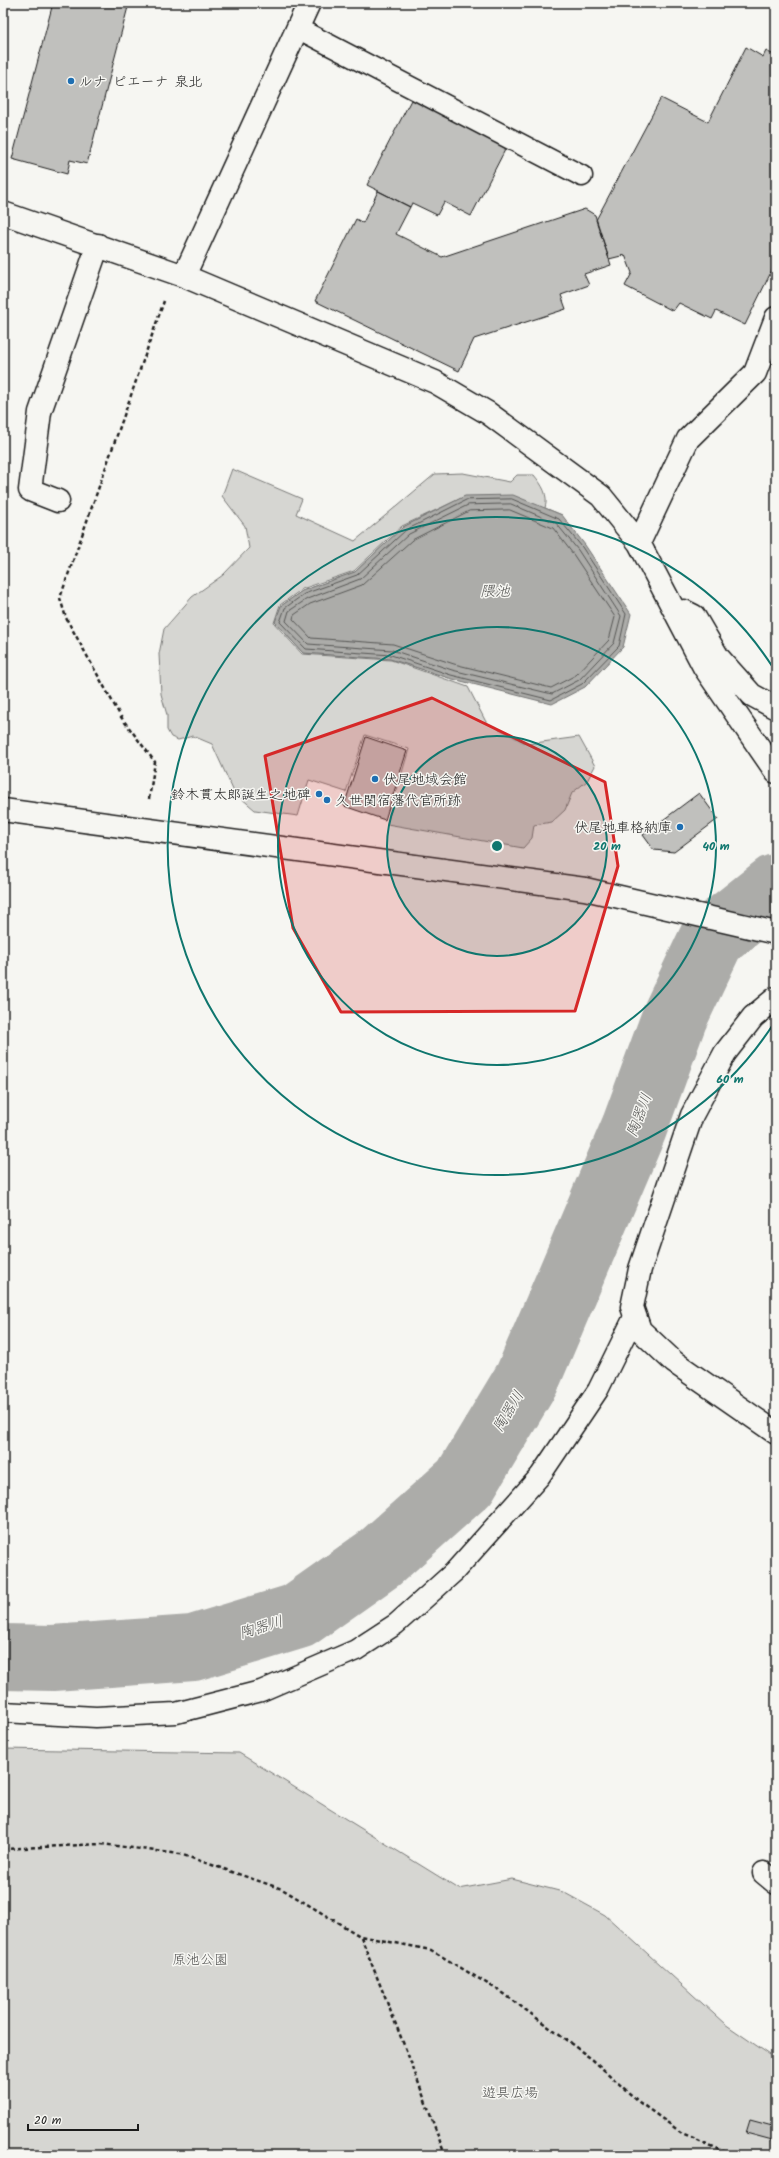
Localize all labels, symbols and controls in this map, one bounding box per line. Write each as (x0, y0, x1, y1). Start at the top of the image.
place label: ルナ ピエーナ 泉北 (79, 71, 202, 93)
marker: ルナ ピエーナ 泉北 (66, 76, 76, 86)
water label: 隈池 (480, 580, 511, 604)
place label: 伏尾地域会館 (383, 769, 467, 791)
marker: 伏尾地域会館 (370, 774, 380, 784)
place label: 鈴木貫太郎誕生之地碑 (171, 784, 311, 806)
marker: 鈴木貫太郎誕生之地碑 (314, 789, 324, 799)
place label: 久世関宿藩代官所跡 (335, 790, 461, 812)
marker: 久世関宿藩代官所跡 (322, 795, 332, 805)
place label: 伏尾地車格納庫 (574, 817, 672, 839)
marker: 伏尾地車格納庫 (675, 822, 685, 832)
text: 20 m (593, 837, 621, 856)
text: 40 m (702, 837, 730, 856)
centre of rings (490, 839, 504, 853)
text: 60 m (716, 1070, 744, 1089)
water label: 陶器川 (621, 1090, 659, 1141)
water label: 陶器川 (487, 1386, 531, 1437)
water label: 陶器川 (236, 1610, 286, 1646)
park label: 原池公園 (172, 1949, 228, 1971)
park label: 遊具広場 (482, 2082, 538, 2104)
scale bar (28, 2106, 138, 2132)
text: 20 m (34, 2111, 62, 2130)

